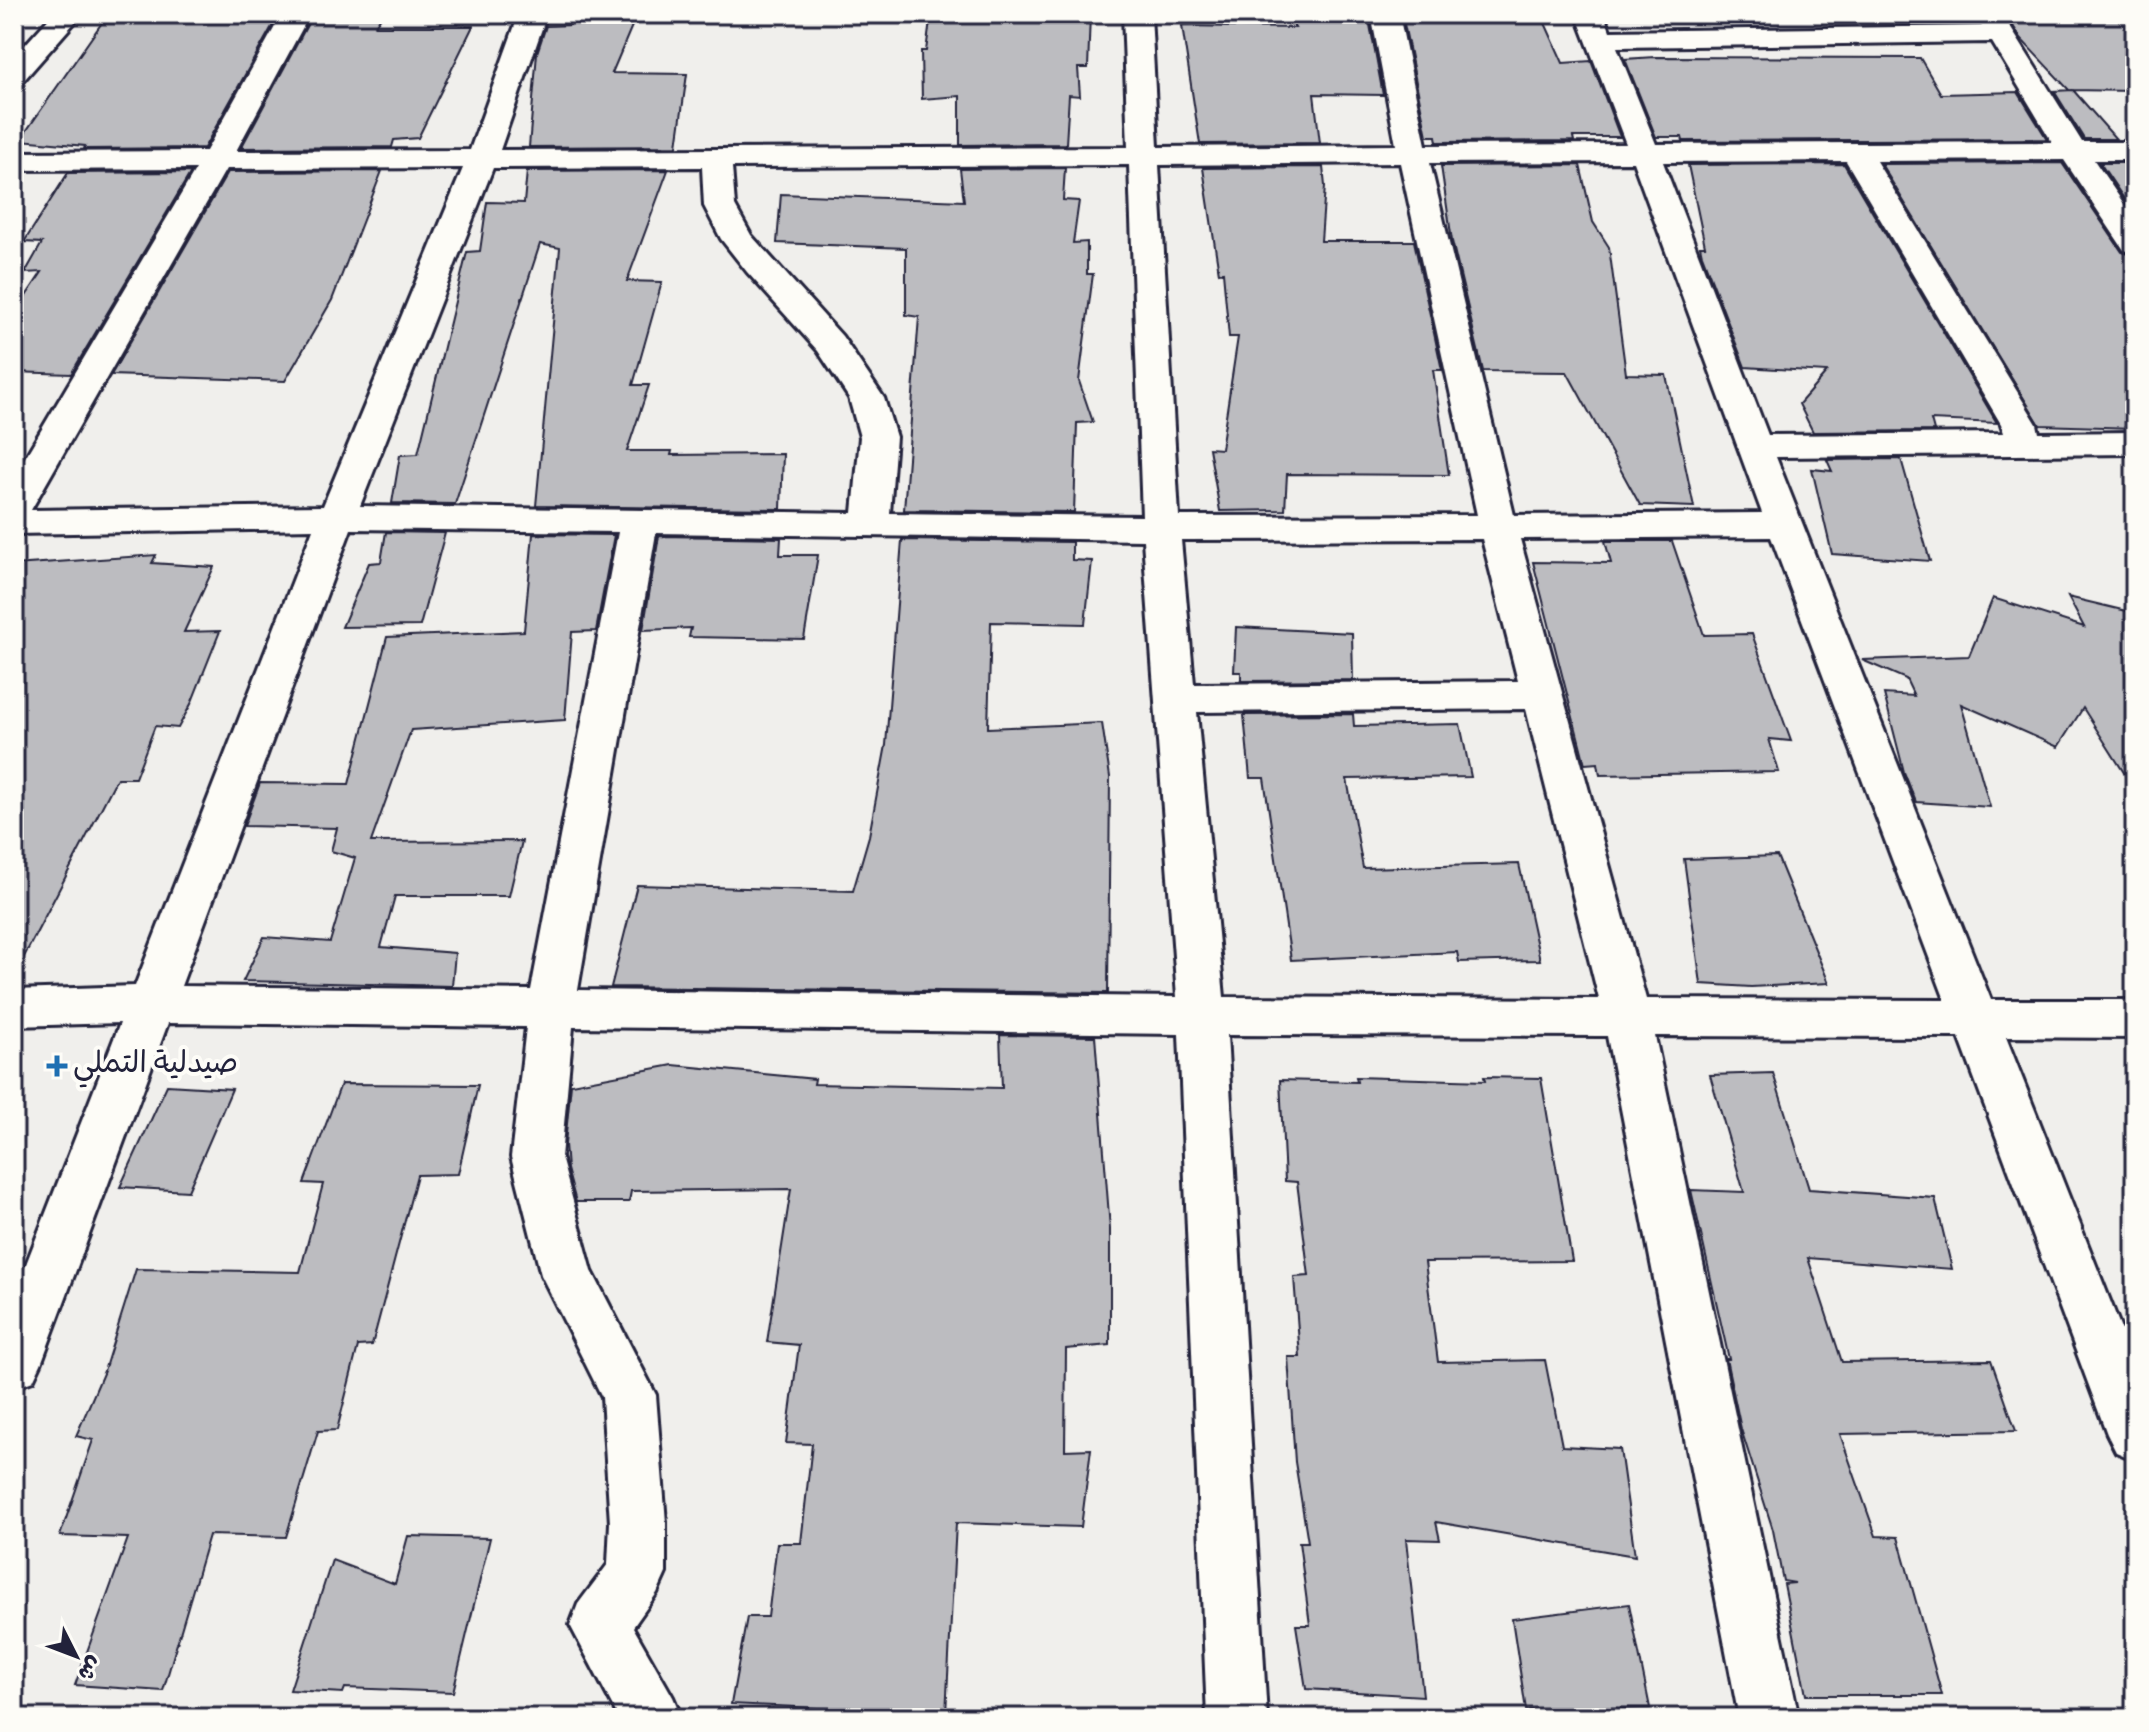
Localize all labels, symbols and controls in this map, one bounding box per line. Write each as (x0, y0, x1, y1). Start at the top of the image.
place label: صيدلية التملي (73, 1049, 238, 1088)
marker: صيدلية التملي (48, 1057, 66, 1075)
north arrow (36, 1616, 116, 1696)
text: ش (70, 1649, 106, 1684)

